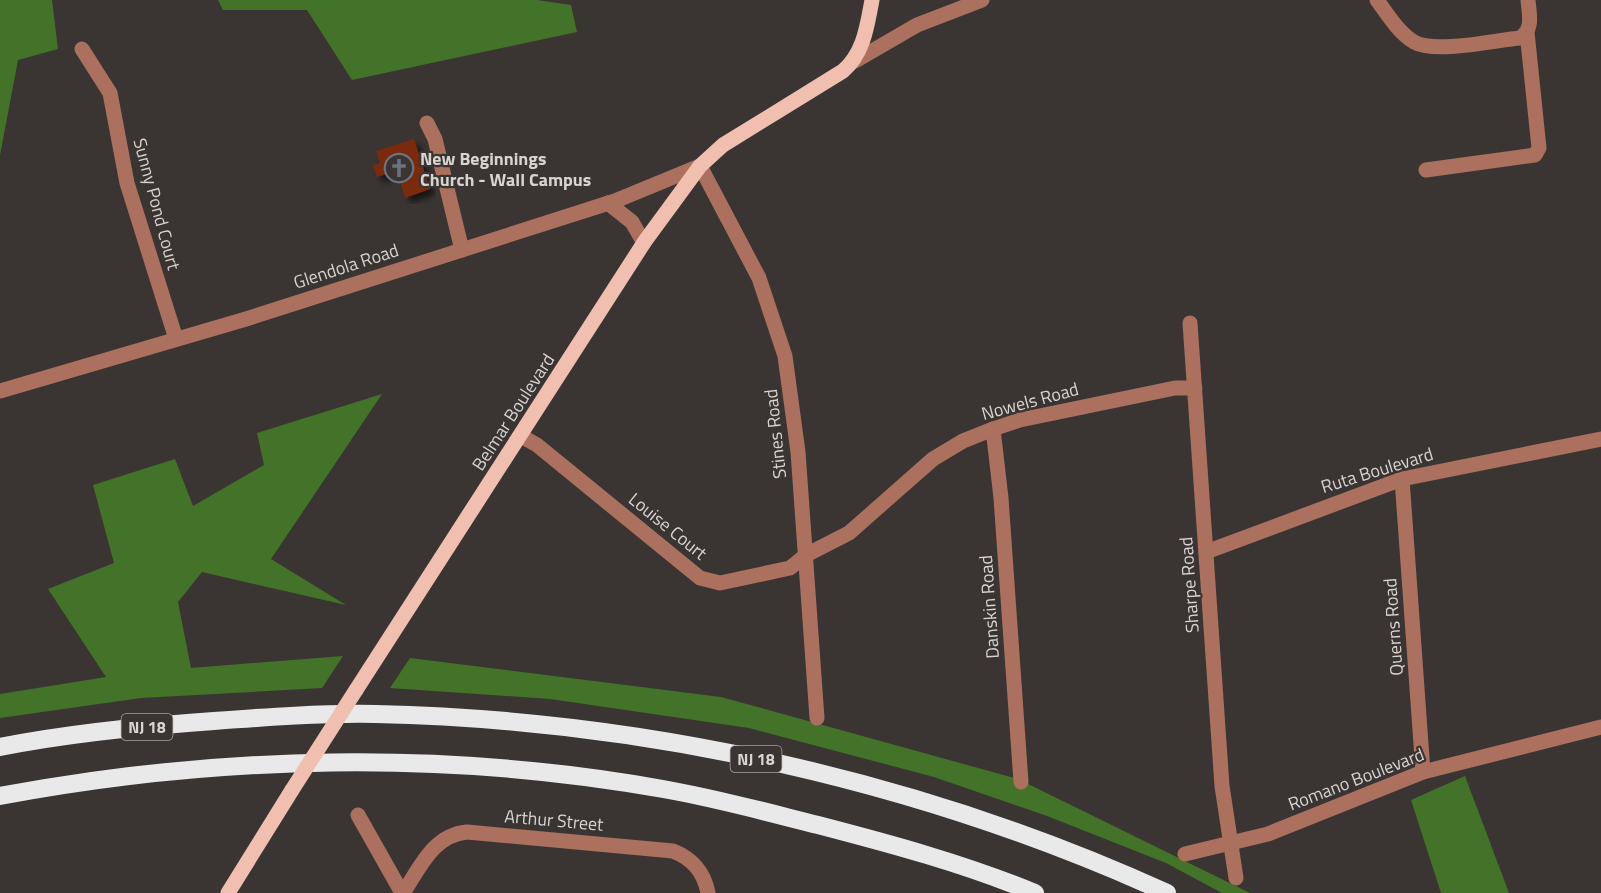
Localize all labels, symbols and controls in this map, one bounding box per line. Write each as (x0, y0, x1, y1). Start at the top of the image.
street label: Sunny Pond Court (126, 135, 188, 274)
place label: New Beginnings Church - Wall Campus (420, 145, 591, 193)
church icon: New Beginnings Church - Wall Campus (383, 152, 415, 184)
street label: Glendola Road (290, 236, 402, 296)
street label: Belmar Boulevard (465, 348, 561, 476)
street label: Nowels Road (978, 375, 1082, 427)
street label: Stines Road (757, 388, 793, 480)
street label: Ruta Boulevard (1317, 440, 1437, 500)
street label: Louise Court (623, 486, 714, 567)
street label: Sharpe Road (1172, 536, 1206, 634)
street label: Danskin Road (972, 554, 1006, 660)
street label: Querns Road (1376, 577, 1410, 677)
road number: NJ 18 (122, 714, 172, 740)
street label: Romano Boulevard (1284, 741, 1428, 817)
road number: NJ 18 (730, 746, 782, 772)
street label: Arthur Street (503, 802, 605, 838)

